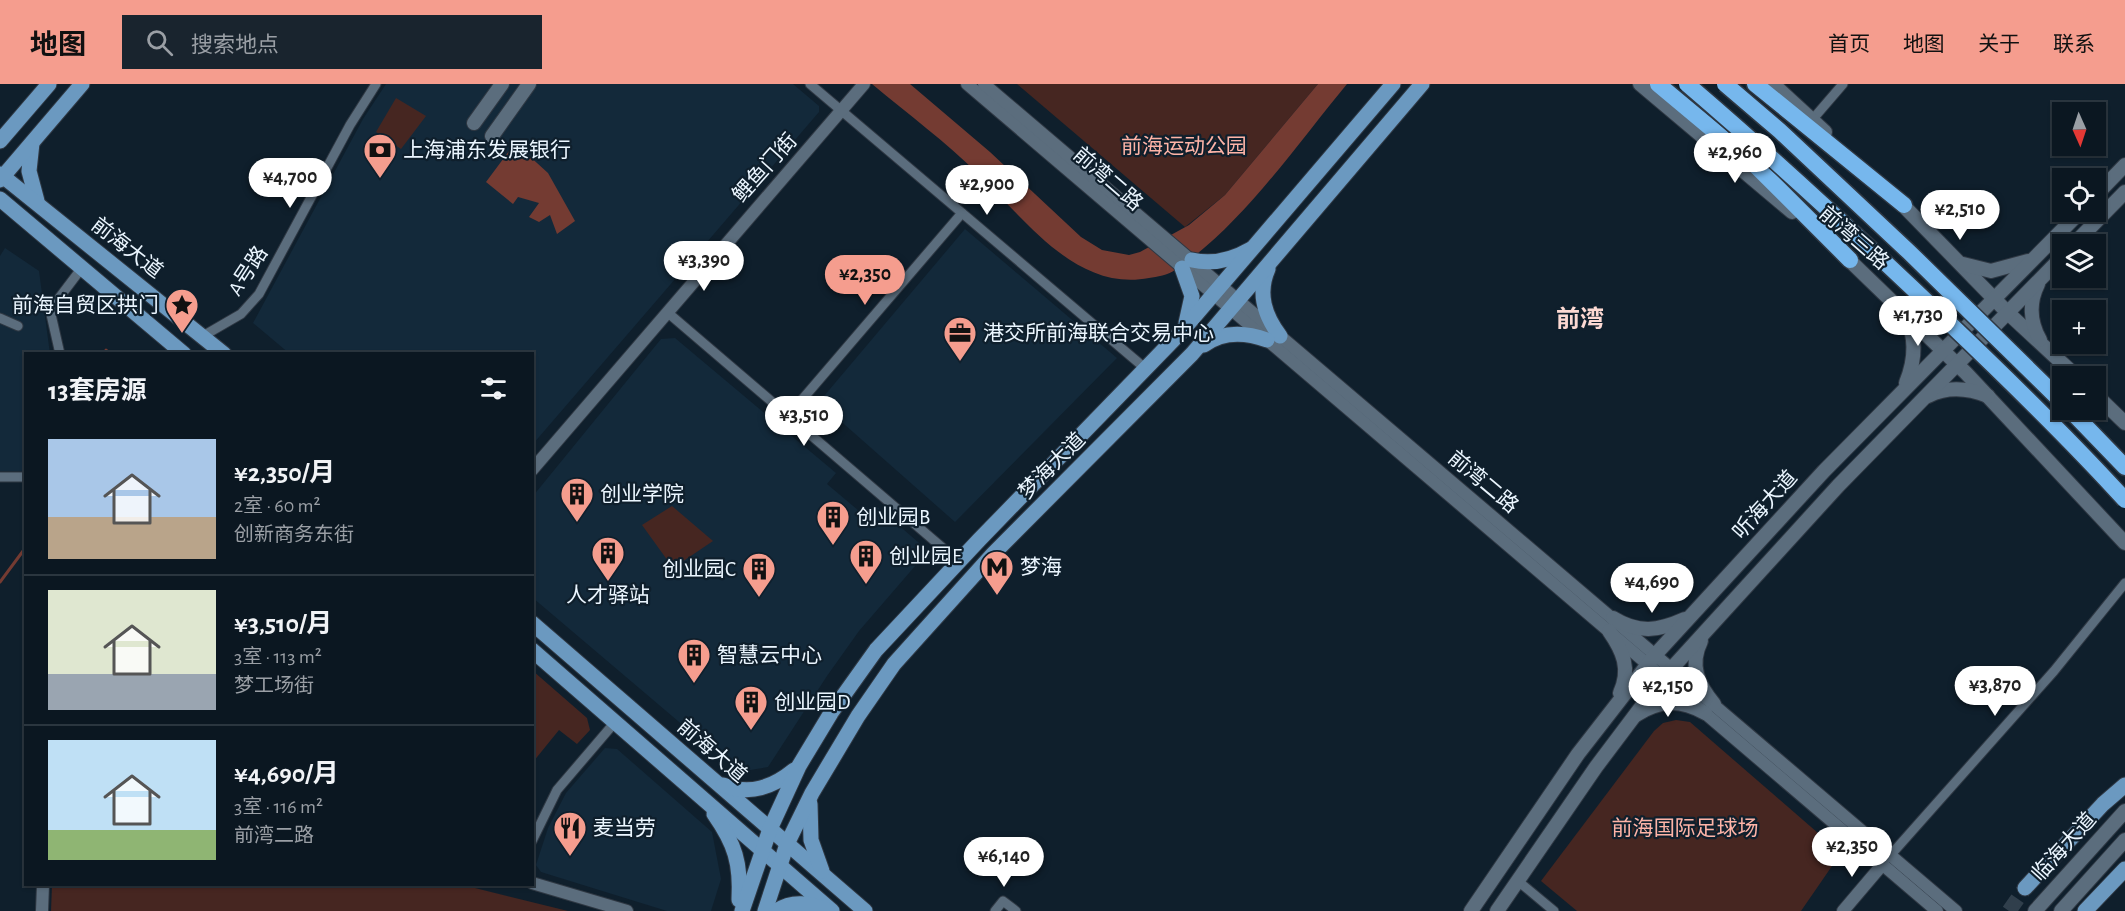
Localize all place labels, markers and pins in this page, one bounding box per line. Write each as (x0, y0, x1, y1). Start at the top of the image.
bank icon: 上海浦东发展银行 (362, 132, 398, 179)
pin: ¥2,960 (1686, 133, 1784, 184)
place label: 上海浦东发展银行 (403, 139, 571, 161)
pin: ¥4,700 (241, 158, 339, 209)
pin: ¥2,900 (938, 165, 1036, 216)
pin: ¥2,510 (1911, 190, 2009, 241)
pin: ¥3,390 (655, 241, 753, 292)
pin: ¥2,350 (816, 255, 914, 306)
place icon: 前海自贸区拱门 (164, 287, 200, 334)
place label: 前海自贸区拱门 (12, 294, 159, 316)
pin: ¥1,730 (1869, 296, 1967, 347)
office icon: 港交所前海联合交易中心 (942, 315, 978, 362)
place label: 港交所前海联合交易中心 (983, 322, 1214, 344)
pin: ¥3,510 (755, 396, 853, 447)
building icon: 创业学院 (559, 476, 595, 523)
place label: 创业学院 (600, 483, 684, 505)
building icon: 创业园B (815, 499, 851, 546)
place label: 创业园B (856, 506, 930, 528)
building icon: 人才驿站 (590, 535, 626, 582)
building icon: 创业园E (848, 538, 884, 585)
place label: 创业园E (889, 545, 962, 567)
metro station icon: 梦海 (979, 549, 1015, 596)
building icon: 创业园C (741, 551, 777, 598)
place label: 梦海 (1020, 556, 1062, 578)
place label: 创业园C (662, 558, 736, 580)
pin: ¥4,690 (1603, 563, 1701, 614)
place label: 人才驿站 (566, 584, 650, 606)
building icon: 智慧云中心 (676, 637, 712, 684)
place label: 智慧云中心 (717, 644, 822, 666)
pin: ¥3,870 (1946, 666, 2044, 717)
pin: ¥2,150 (1619, 667, 1717, 718)
building icon: 创业园D (733, 684, 769, 731)
place label: 创业园D (774, 691, 851, 713)
restaurant icon: 麦当劳 (552, 810, 588, 857)
place label: 麦当劳 (593, 817, 656, 839)
pin: ¥2,350 (1803, 827, 1901, 878)
pin: ¥6,140 (955, 837, 1053, 888)

